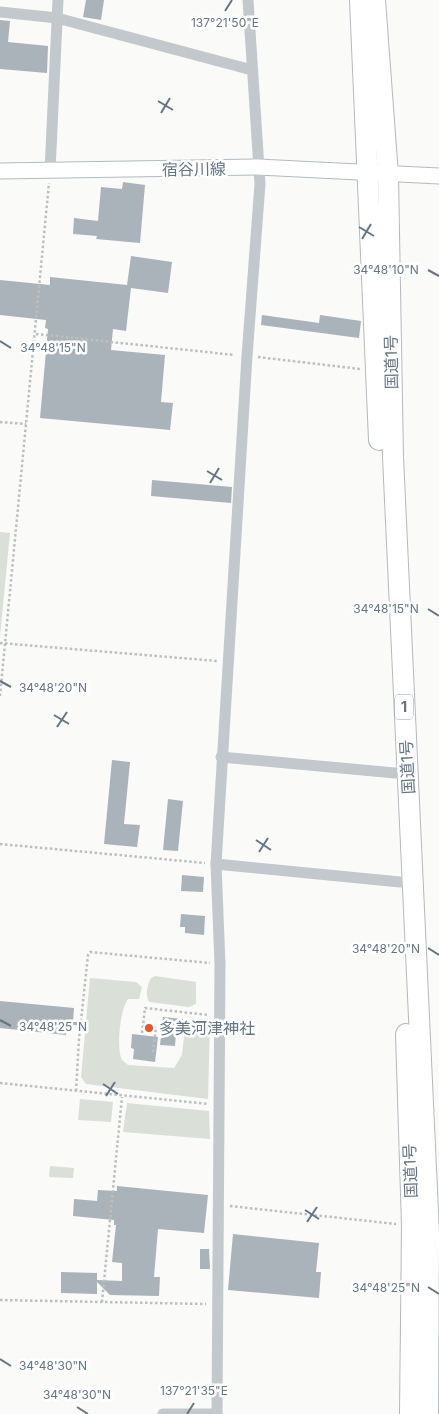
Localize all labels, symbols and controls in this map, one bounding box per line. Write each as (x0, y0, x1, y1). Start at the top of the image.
text: 137°21'50"E (191, 15, 259, 30)
street label: 宿谷川線 (162, 158, 226, 180)
text: 34°48'10"N (353, 262, 419, 277)
street label: 国道1号 (381, 335, 401, 389)
text: 34°48'15"N (20, 340, 86, 355)
text: 34°48'15"N (353, 601, 419, 616)
text: 34°48'20"N (19, 680, 87, 695)
road number: 1 (395, 694, 413, 720)
street label: 国道1号 (396, 739, 418, 795)
text: 34°48'20"N (352, 941, 420, 956)
place label: 多美河津神社 (159, 1018, 255, 1038)
text: 34°48'25"N (19, 1019, 87, 1034)
marker: 多美河津神社 (143, 1022, 155, 1034)
street label: 国道1号 (399, 1143, 421, 1199)
text: 34°48'25"N (352, 1280, 420, 1295)
text: 34°48'30"N (19, 1358, 87, 1373)
text: 137°21'35"E (160, 1383, 228, 1398)
text: 34°48'30"N (43, 1387, 111, 1402)

